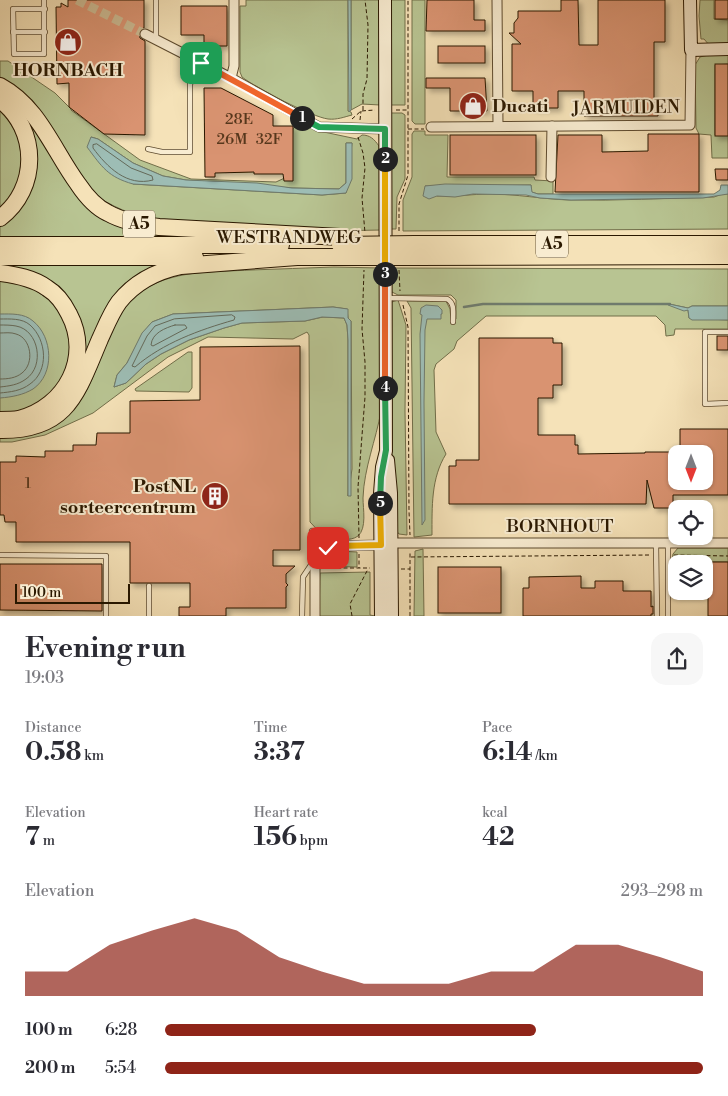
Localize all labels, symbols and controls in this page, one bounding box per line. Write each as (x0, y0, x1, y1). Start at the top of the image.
shop icon: HORNBACH (53, 27, 83, 57)
pin (180, 42, 222, 84)
icon: arrive (187, 49, 215, 77)
place label: HORNBACH (13, 59, 123, 82)
shop icon: Ducati (458, 91, 488, 121)
place label: Ducati (492, 95, 549, 118)
street label: JARMUIDEN (571, 96, 681, 120)
pin: 1 (290, 106, 314, 130)
text: 1 (299, 109, 306, 127)
house number: 28E (225, 110, 253, 129)
house number: 26M (217, 130, 248, 149)
house number: 32F (256, 130, 282, 149)
pin: 2 (372, 146, 398, 172)
text: 2 (381, 150, 390, 168)
road number: A5 (123, 210, 155, 238)
street label: WESTRANDWEG (216, 226, 362, 249)
road number: A5 (536, 230, 568, 258)
pin: 3 (372, 262, 398, 286)
text: 3 (381, 265, 390, 283)
pin: 4 (372, 376, 398, 400)
text: 4 (381, 379, 390, 397)
north arrow (668, 445, 712, 490)
map controls (668, 445, 713, 600)
house number: 1 (25, 474, 32, 493)
place label: PostNL sorteercentrum (60, 475, 197, 519)
building icon: PostNL sorteercentrum (200, 481, 230, 511)
pin: 5 (368, 490, 392, 516)
text: 5 (376, 494, 385, 512)
button: locate (668, 500, 713, 545)
street label: BORNHOUT (506, 515, 614, 538)
pin (307, 527, 349, 569)
icon: check (314, 534, 342, 562)
button: layers (668, 555, 713, 600)
scale bar (15, 581, 130, 604)
text: 100 m (22, 584, 61, 602)
text: Evening run (25, 631, 186, 666)
button: share (651, 633, 703, 685)
text: 19:03 (25, 668, 64, 688)
text: Distance (25, 719, 82, 737)
text: Time (254, 719, 287, 737)
text: Pace (482, 719, 512, 737)
text: 0.58 (25, 737, 81, 768)
text: 3:37 (254, 737, 305, 768)
text: 6:14 (482, 737, 533, 768)
text: km (81, 747, 104, 765)
text: /km (533, 747, 558, 765)
text: Elevation (25, 804, 86, 822)
text: Heart rate (254, 804, 318, 822)
text: kcal (482, 804, 508, 822)
text: 7 (25, 822, 40, 853)
text: 156 (254, 822, 297, 853)
text: 42 (482, 822, 515, 853)
text: m (40, 832, 55, 850)
text: bpm (297, 832, 328, 850)
text: Elevation (25, 881, 94, 901)
text: 293–298 m (621, 881, 703, 901)
text: 100 m (25, 1020, 73, 1040)
text: 6:28 (105, 1020, 137, 1040)
text: 200 m (25, 1058, 75, 1078)
text: 5:54 (105, 1058, 136, 1078)

